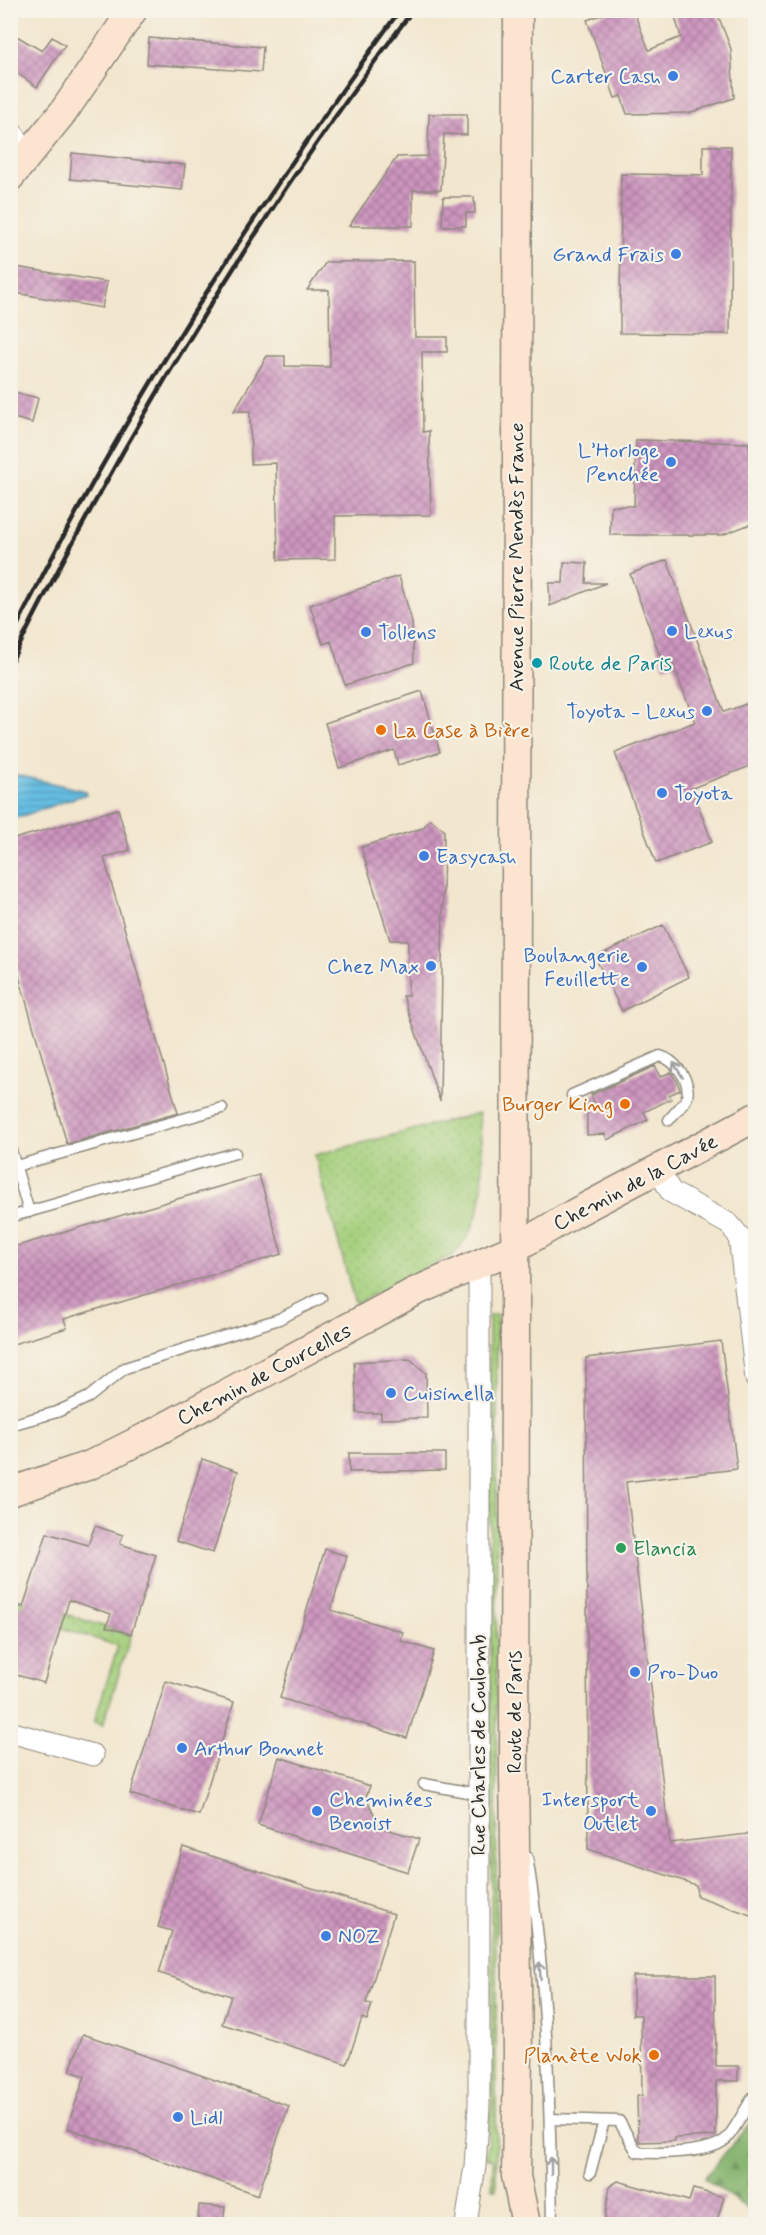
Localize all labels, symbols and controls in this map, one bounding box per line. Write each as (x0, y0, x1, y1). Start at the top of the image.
place label: Carter Cash (550, 63, 661, 91)
marker: Carter Cash (666, 69, 680, 83)
place label: Grand Frais (552, 241, 664, 269)
marker: Grand Frais (669, 247, 683, 261)
street label: Avenue Pierre Mendès France (503, 422, 531, 692)
place label: L’Horloge Penchée (578, 437, 659, 489)
marker: L’Horloge Penchée (664, 455, 678, 469)
place label: Lexus (684, 618, 733, 646)
place label: Tollens (378, 619, 436, 647)
marker: Lexus (665, 624, 679, 638)
marker: Tollens (359, 625, 373, 639)
place label: Route de Paris (549, 650, 672, 678)
marker: Route de Paris (530, 656, 544, 670)
place label: Toyota - Lexus (566, 698, 695, 726)
marker: Toyota - Lexus (700, 704, 714, 718)
place label: La Case à Bière (393, 717, 530, 745)
marker: La Case à Bière (374, 723, 388, 737)
place label: Toyota (674, 780, 733, 808)
marker: Toyota (655, 786, 669, 800)
place label: Easycash (436, 843, 517, 871)
marker: Easycash (417, 849, 431, 863)
place label: Boulangerie Feuillette (523, 942, 630, 994)
place label: Chez Max (327, 953, 419, 981)
marker: Chez Max (424, 959, 438, 973)
marker: Boulangerie Feuillette (635, 960, 649, 974)
one-way arrow (671, 1062, 684, 1079)
place label: Burger King (502, 1091, 613, 1120)
marker: Burger King (618, 1097, 632, 1111)
street label: Chemin de la Cavée (548, 1128, 723, 1238)
street label: Chemin de Courcelles (172, 1317, 357, 1433)
place label: Cuisinella (403, 1380, 495, 1408)
marker: Cuisinella (384, 1386, 398, 1400)
place label: Elancia (633, 1535, 697, 1563)
marker: Elancia (614, 1541, 628, 1555)
street label: Rue Charles de Coulomb (465, 1634, 493, 1856)
street label: Route de Paris (501, 1651, 529, 1774)
place label: Pro-Duo (647, 1659, 718, 1687)
marker: Pro-Duo (628, 1665, 642, 1679)
place label: Arthur Bonnet (194, 1735, 324, 1763)
marker: Arthur Bonnet (175, 1741, 189, 1755)
place label: Cheminées Benoist (329, 1786, 432, 1838)
place label: Intersport Outlet (542, 1786, 640, 1838)
marker: Cheminées Benoist (310, 1804, 324, 1818)
marker: Intersport Outlet (644, 1804, 658, 1818)
place label: NOZ (338, 1923, 379, 1951)
marker: NOZ (319, 1929, 333, 1943)
one-way arrow (534, 1962, 545, 1982)
place label: Planète Wok (523, 2042, 642, 2070)
marker: Planète Wok (647, 2048, 661, 2062)
place label: Lidl (190, 2104, 222, 2132)
marker: Lidl (171, 2110, 185, 2124)
one-way arrow (545, 2157, 557, 2177)

